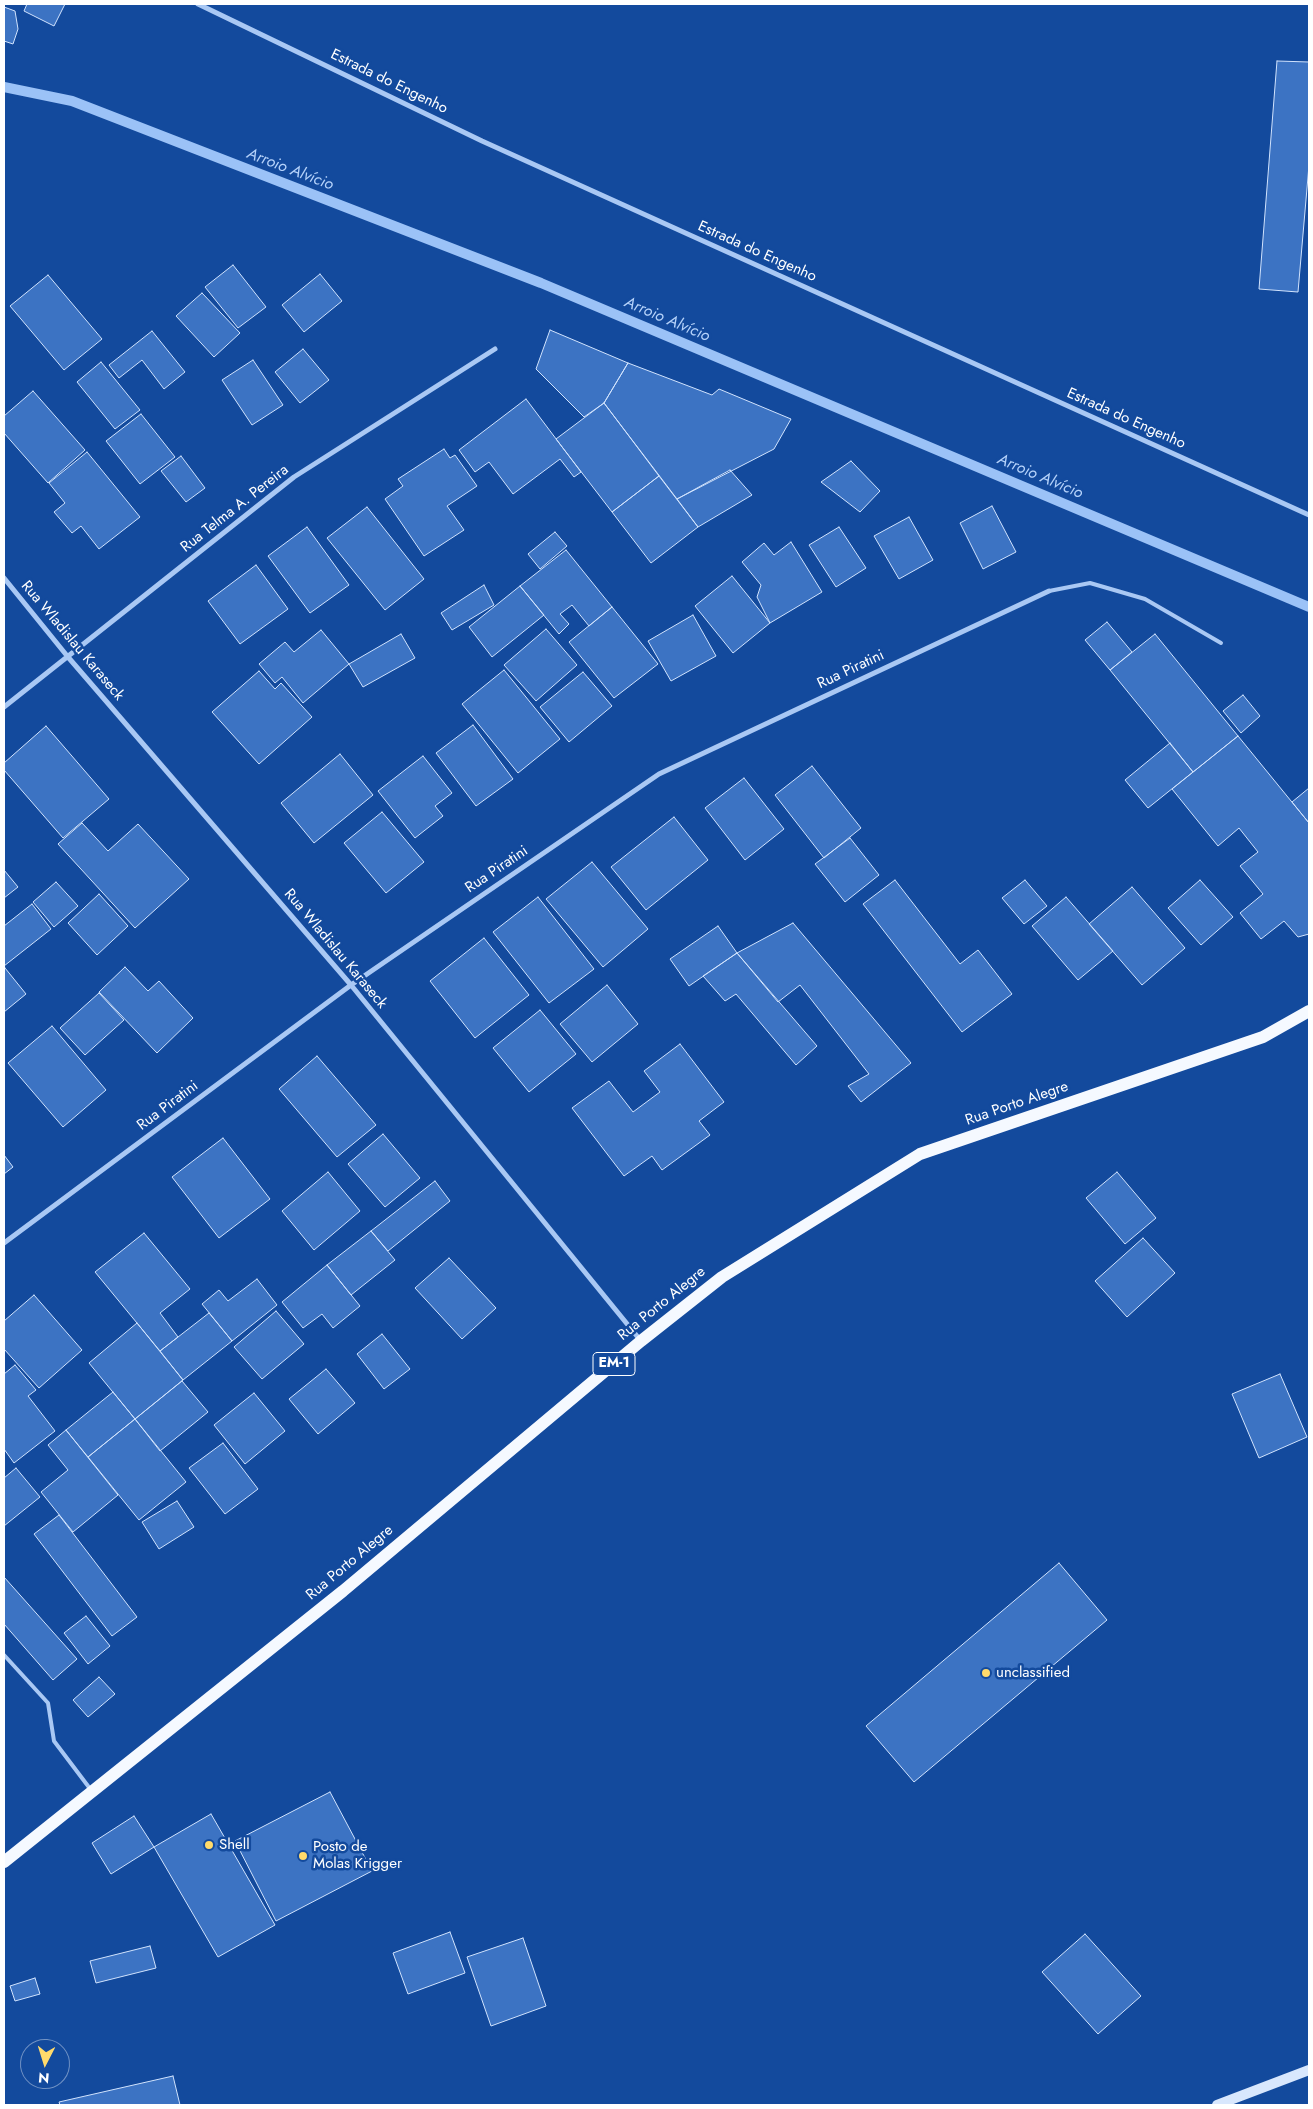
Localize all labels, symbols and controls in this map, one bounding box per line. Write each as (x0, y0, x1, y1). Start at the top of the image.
street label: Estrada do Engenho (327, 46, 451, 118)
water label: Arroio Alvício (244, 145, 336, 195)
street label: Estrada do Engenho (695, 218, 819, 286)
water label: Arroio Alvício (621, 293, 713, 347)
street label: Estrada do Engenho (1064, 385, 1188, 453)
water label: Arroio Alvício (994, 450, 1086, 504)
street label: Rua Telma A. Pereira (178, 461, 292, 557)
street label: Rua Wladislau Karaseck (17, 578, 127, 704)
street label: Rua Piratini (815, 647, 887, 693)
street label: Rua Piratini (462, 842, 532, 898)
street label: Rua Wladislau Karaseck (280, 886, 390, 1012)
street label: Rua Piratini (134, 1077, 202, 1135)
street label: Rua Porto Alegre (963, 1078, 1071, 1130)
street label: Rua Porto Alegre (615, 1263, 709, 1345)
road number: EM-1 (593, 1352, 635, 1376)
street label: Rua Porto Alegre (303, 1522, 397, 1604)
place label: unclassified (996, 1664, 1070, 1682)
marker: unclassified (980, 1667, 992, 1679)
place label: Shell (219, 1836, 250, 1854)
place label: Posto de Molas Krigger (313, 1838, 402, 1873)
marker: Shell (203, 1839, 215, 1851)
marker: Posto de Molas Krigger (297, 1850, 309, 1862)
north arrow (20, 2039, 70, 2089)
text: N (37, 2068, 50, 2088)

